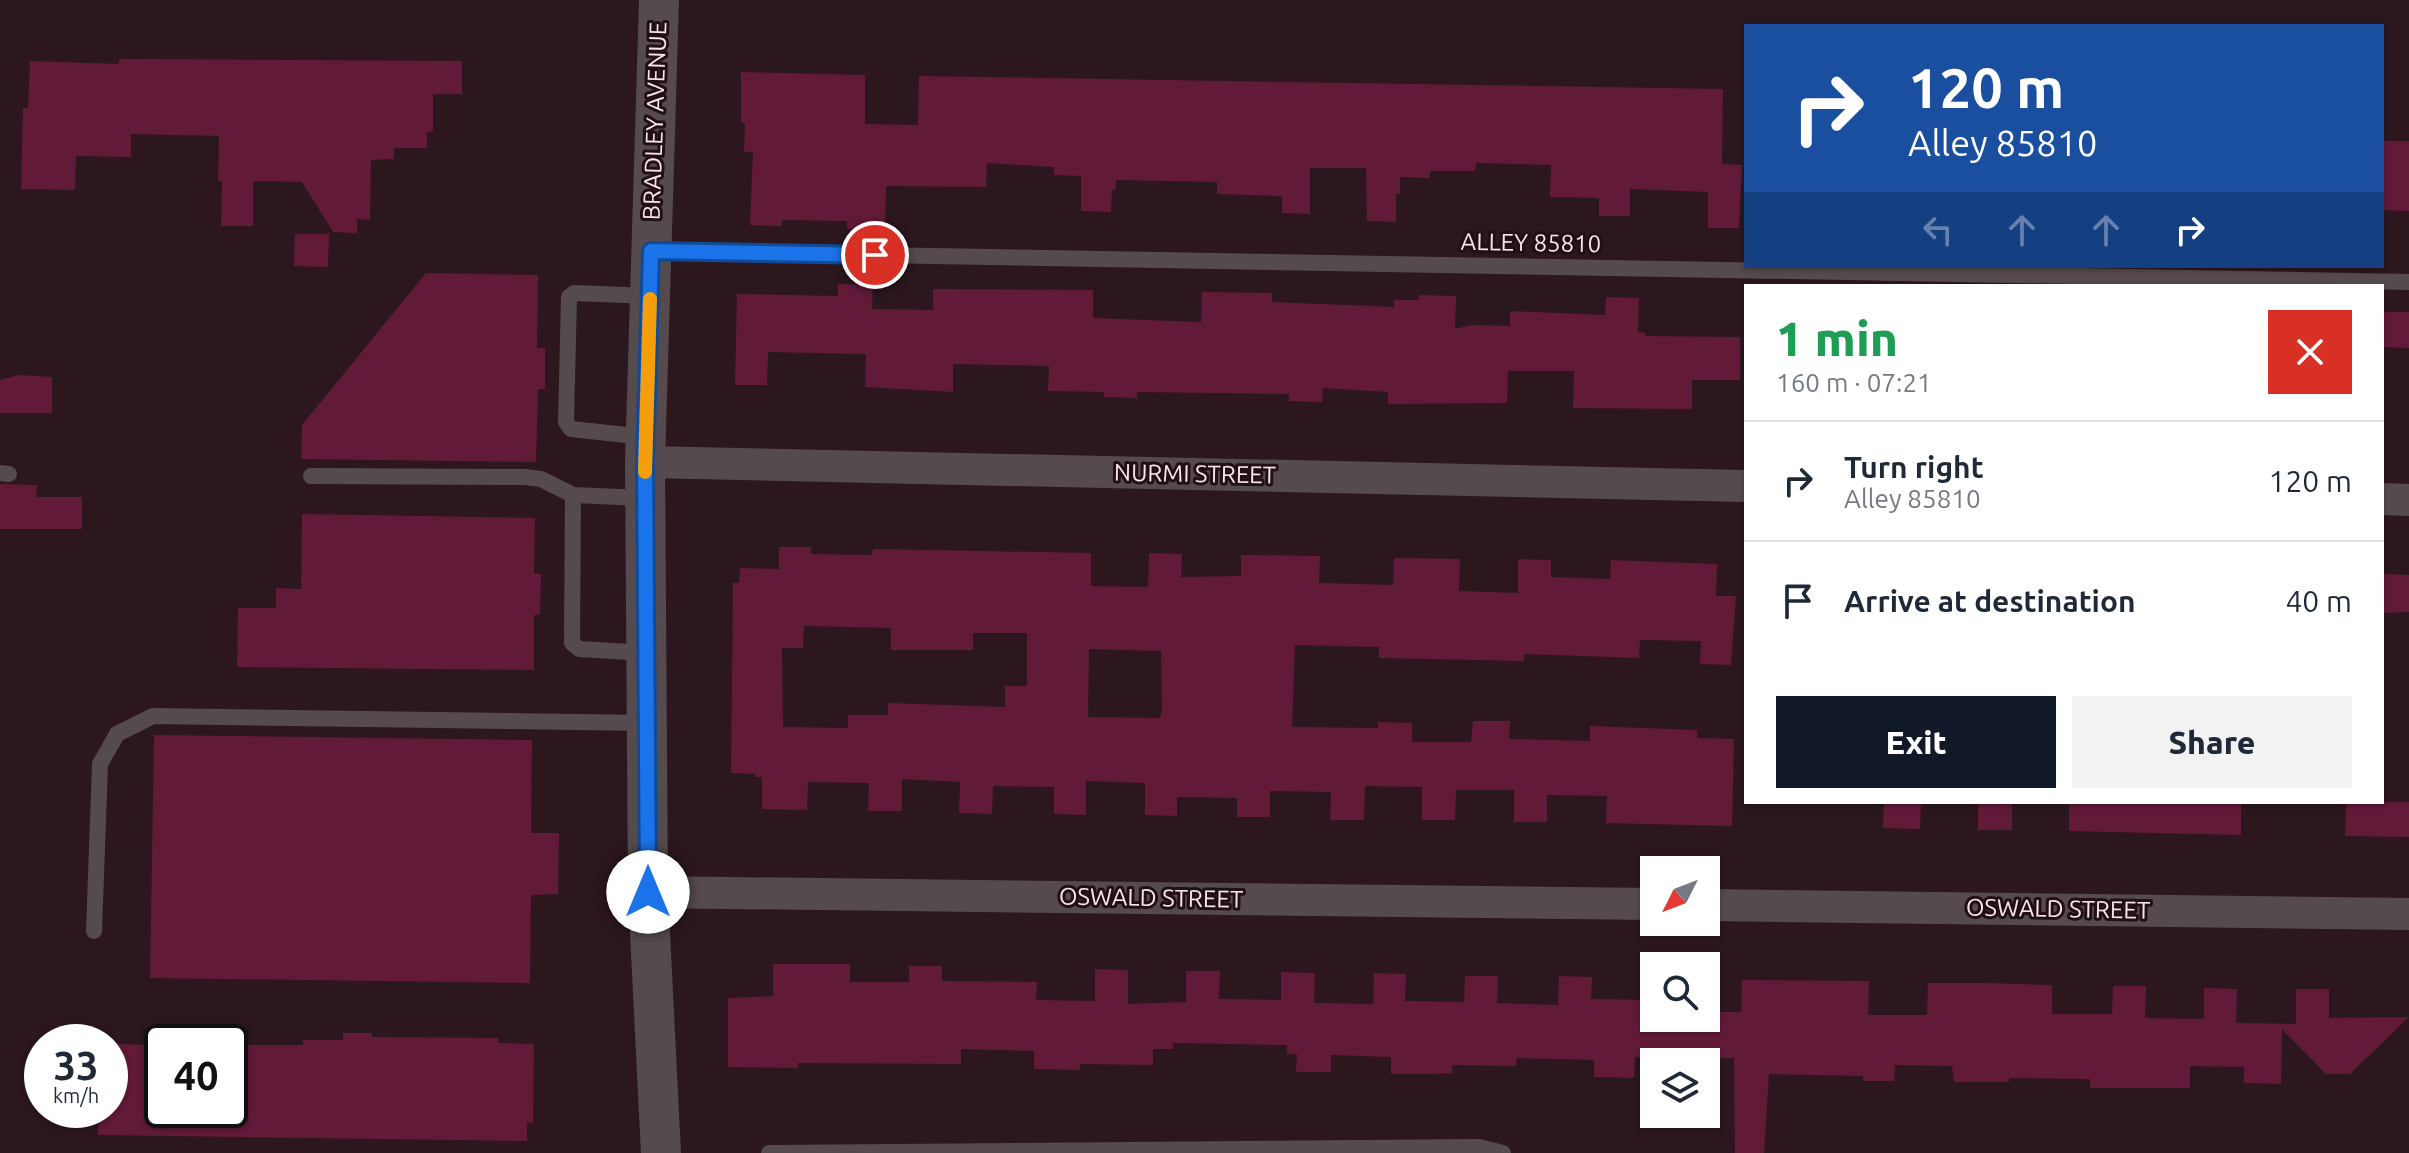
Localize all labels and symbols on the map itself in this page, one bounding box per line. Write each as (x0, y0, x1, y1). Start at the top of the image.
street label: BRADLEY AVENUE (638, 21, 671, 221)
pin (841, 221, 909, 289)
street label: ALLEY 85810 (1460, 228, 1602, 257)
street label: NURMI STREET (1114, 459, 1276, 488)
position arrow (606, 850, 690, 934)
north arrow (1640, 856, 1720, 936)
street label: OSWALD STREET (1059, 882, 1243, 913)
street label: OSWALD STREET (1966, 893, 2150, 924)
speed limit sign: 40 (144, 1024, 248, 1128)

